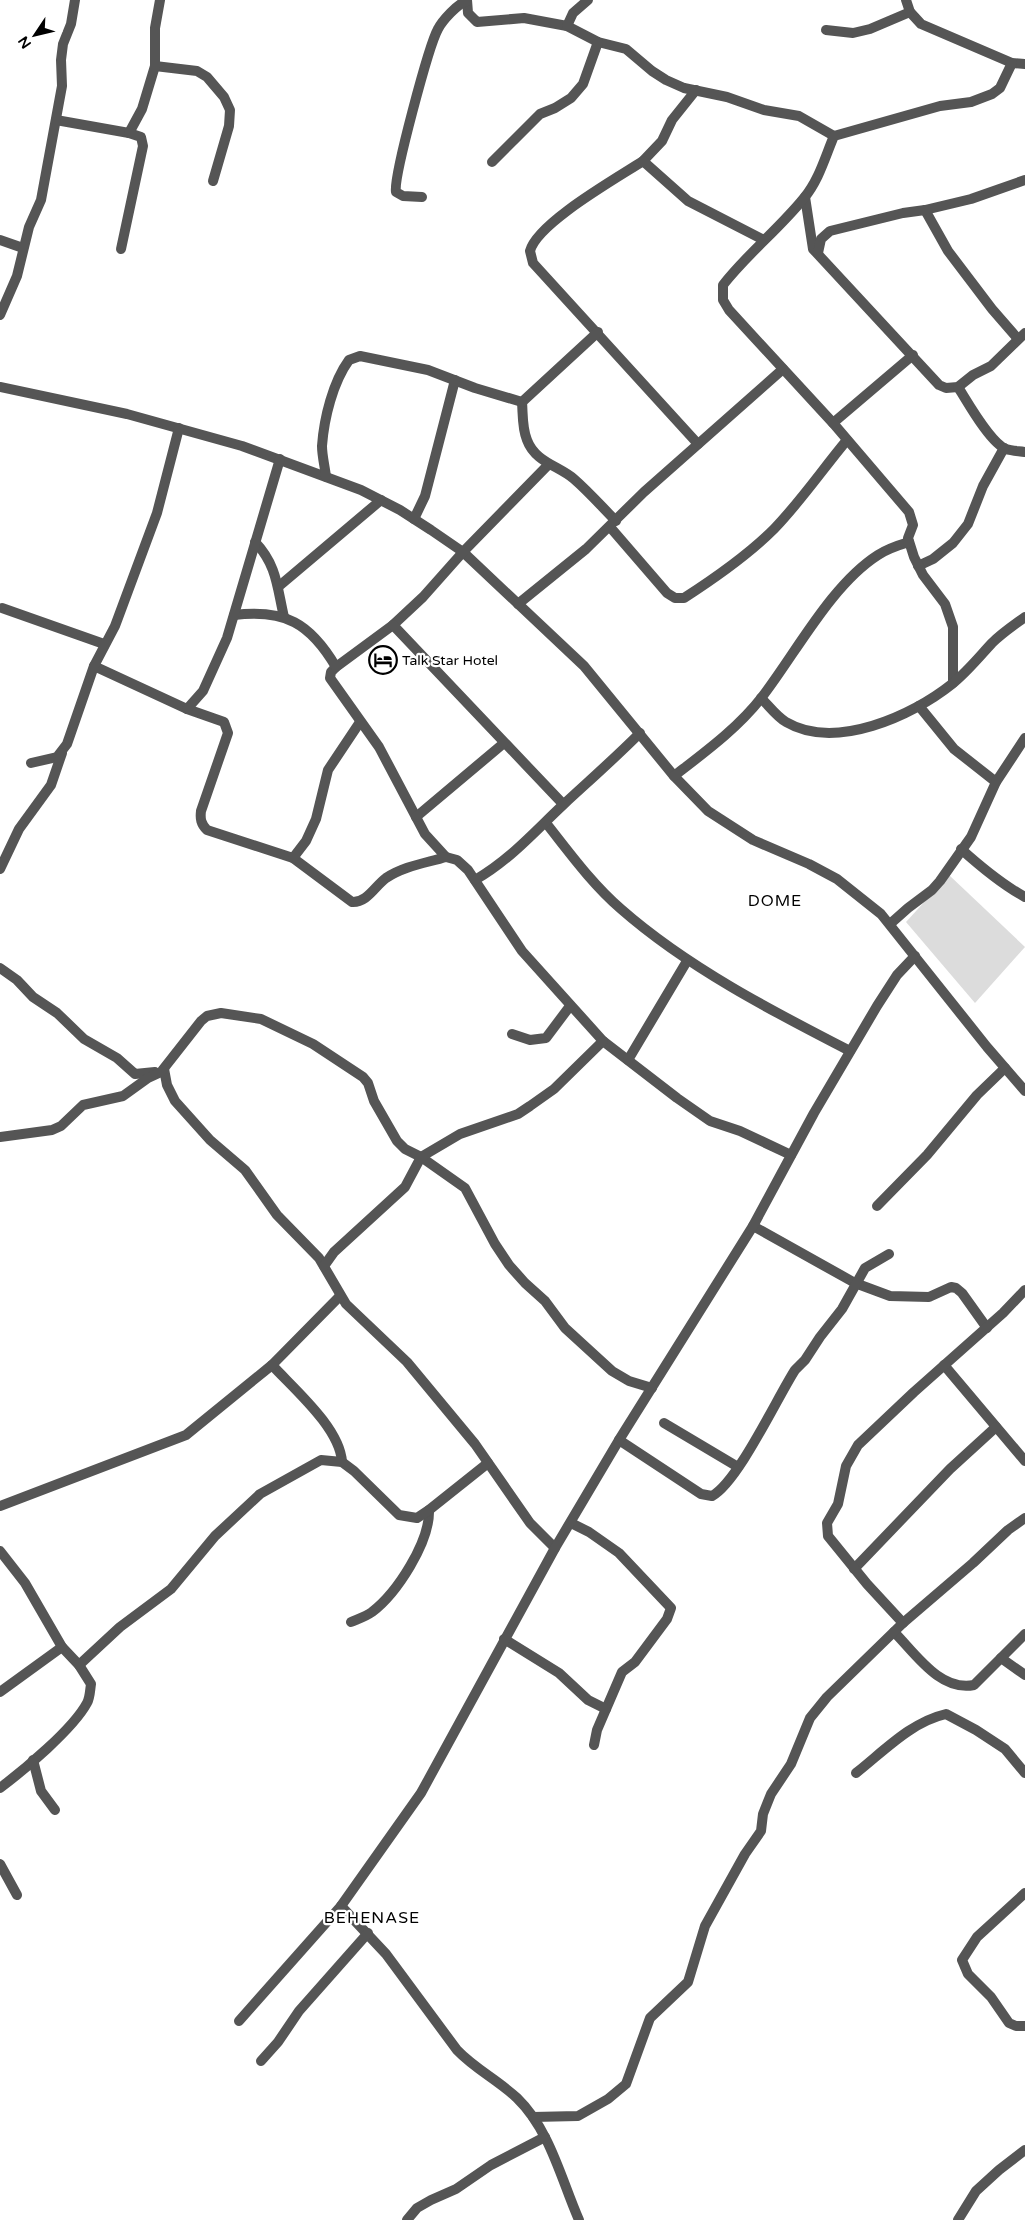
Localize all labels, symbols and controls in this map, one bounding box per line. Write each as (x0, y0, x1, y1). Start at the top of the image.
north arrow (10, 10, 60, 60)
text: N (15, 33, 35, 52)
hotel icon: Talk Star Hotel (368, 645, 398, 675)
place label: Talk Star Hotel (402, 652, 498, 669)
district label: DOME (748, 891, 802, 911)
district label: BEHENASE (324, 1908, 420, 1928)

